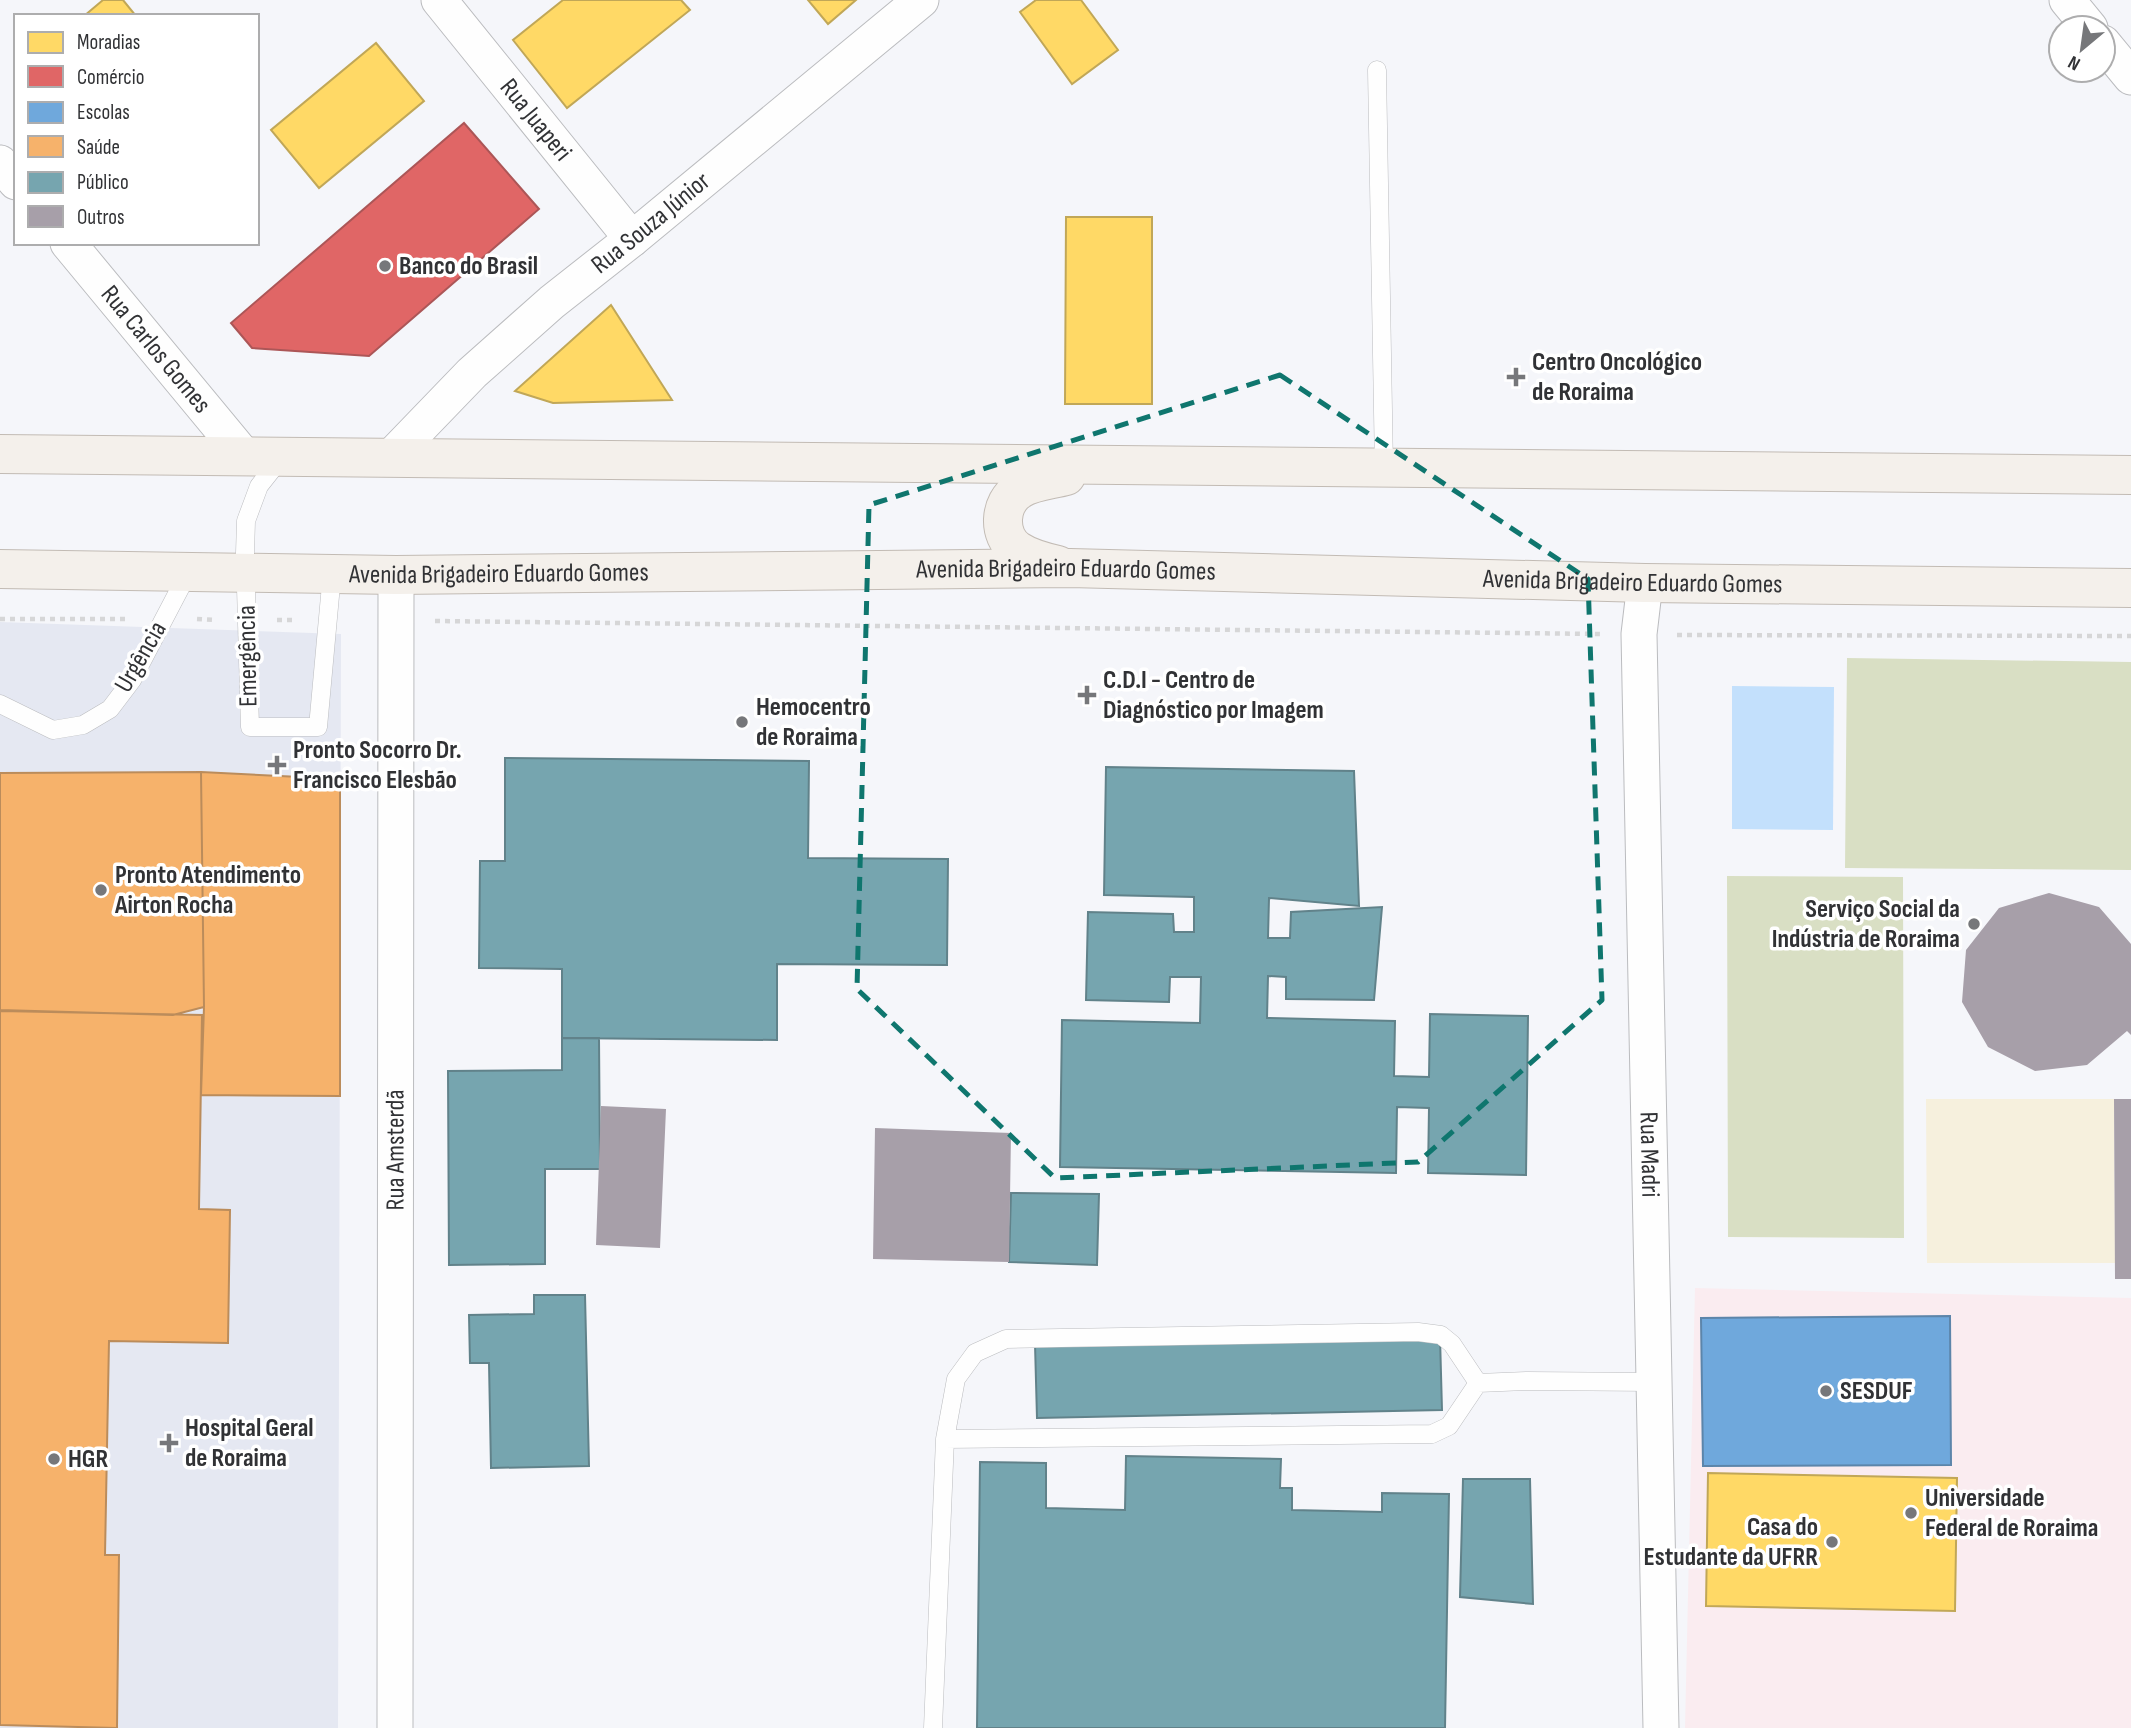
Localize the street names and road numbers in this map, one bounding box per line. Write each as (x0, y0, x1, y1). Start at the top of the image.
street label: Rua Juaperi (493, 72, 578, 167)
street label: Rua Souza Júnior (585, 165, 717, 281)
street label: Rua Carlos Gomes (94, 279, 218, 419)
street label: Avenida Brigadeiro Eduardo Gomes (915, 552, 1216, 587)
street label: Avenida Brigadeiro Eduardo Gomes (348, 557, 649, 591)
street label: Avenida Brigadeiro Eduardo Gomes (1482, 563, 1783, 600)
street label: Emergência (232, 605, 264, 707)
street label: Urgência (108, 616, 174, 698)
street label: Rua Amsterdã (380, 1090, 411, 1210)
street label: Rua Madri (1633, 1111, 1666, 1198)

